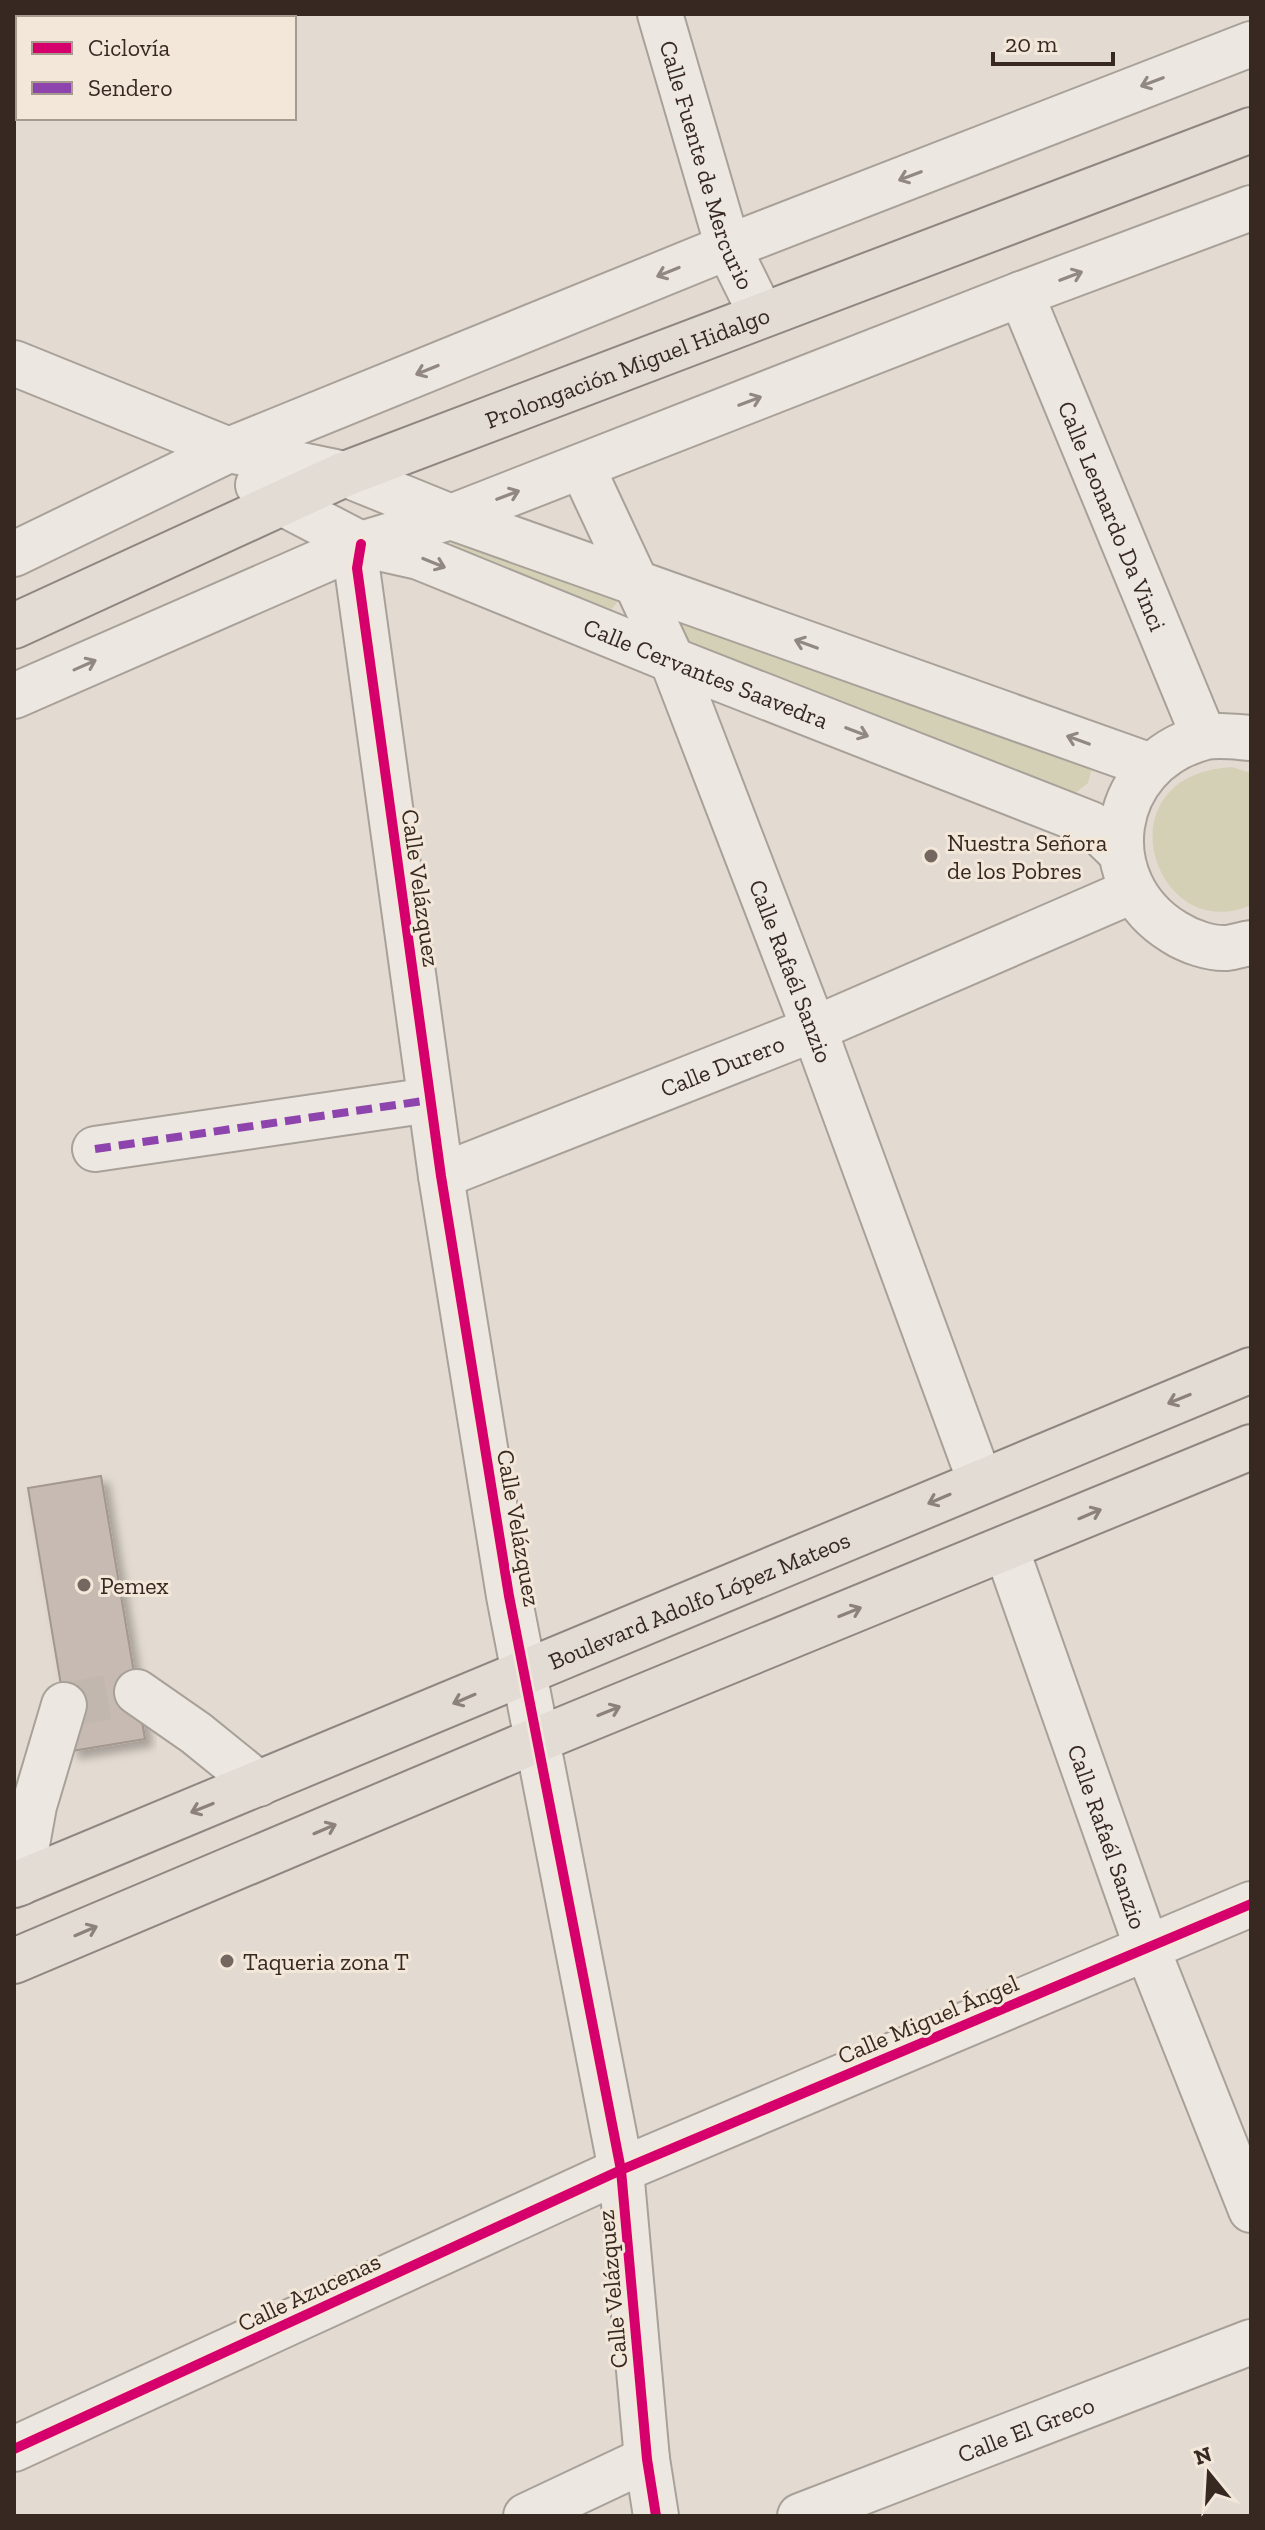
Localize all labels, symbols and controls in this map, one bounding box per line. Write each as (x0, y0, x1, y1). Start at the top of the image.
legend (16, 16, 296, 120)
scale bar (993, 16, 1113, 66)
text: 20 m (1005, 29, 1058, 58)
text: Ciclovía (88, 33, 171, 62)
street label: Calle Fuente de Mercurio (654, 37, 761, 294)
text: Sendero (88, 73, 173, 102)
one-way arrow (1140, 76, 1165, 90)
one-way arrow (898, 170, 923, 185)
one-way arrow (656, 265, 681, 280)
one-way arrow (1058, 268, 1083, 282)
street label: Prolongación Miguel Hidalgo (481, 300, 773, 434)
one-way arrow (415, 363, 440, 378)
one-way arrow (737, 393, 762, 407)
street label: Calle Leonardo Da Vinci (1052, 397, 1173, 635)
one-way arrow (495, 487, 520, 501)
one-way arrow (421, 556, 446, 571)
street label: Calle Cervantes Saavedra (580, 611, 833, 734)
one-way arrow (794, 635, 819, 650)
one-way arrow (73, 657, 97, 672)
one-way arrow (844, 726, 869, 740)
one-way arrow (1066, 732, 1090, 746)
street label: Calle Velázquez (396, 807, 446, 969)
place label: Nuestra Señora de los Pobres (947, 828, 1108, 885)
marker: Nuestra Señora de los Pobres (922, 847, 940, 865)
street label: Calle Rafaél Sanzio (743, 875, 840, 1066)
street label: Calle Durero (656, 1028, 788, 1103)
one-way arrow (1167, 1393, 1192, 1408)
street label: Calle Velázquez (491, 1447, 547, 1609)
one-way arrow (927, 1492, 952, 1507)
one-way arrow (1077, 1505, 1102, 1520)
street label: Boulevard Adolfo López Mateos (544, 1524, 854, 1675)
place label: Pemex (100, 1571, 169, 1600)
marker: Pemex (75, 1576, 93, 1594)
one-way arrow (837, 1604, 862, 1619)
one-way arrow (452, 1692, 477, 1707)
one-way arrow (596, 1702, 621, 1717)
street label: Calle Rafaél Sanzio (1062, 1740, 1154, 1933)
one-way arrow (190, 1801, 215, 1816)
one-way arrow (312, 1821, 337, 1836)
one-way arrow (73, 1922, 98, 1937)
place label: Taqueria zona T (243, 1947, 409, 1976)
marker: Taqueria zona T (218, 1952, 236, 1970)
street label: Calle Miguel Ángel (833, 1968, 1023, 2070)
street label: Calle Velázquez (591, 2209, 633, 2369)
street label: Calle Azucenas (233, 2246, 385, 2338)
street label: Calle El Greco (953, 2389, 1098, 2468)
north arrow (1169, 2434, 1249, 2514)
text: N (1191, 2440, 1215, 2471)

